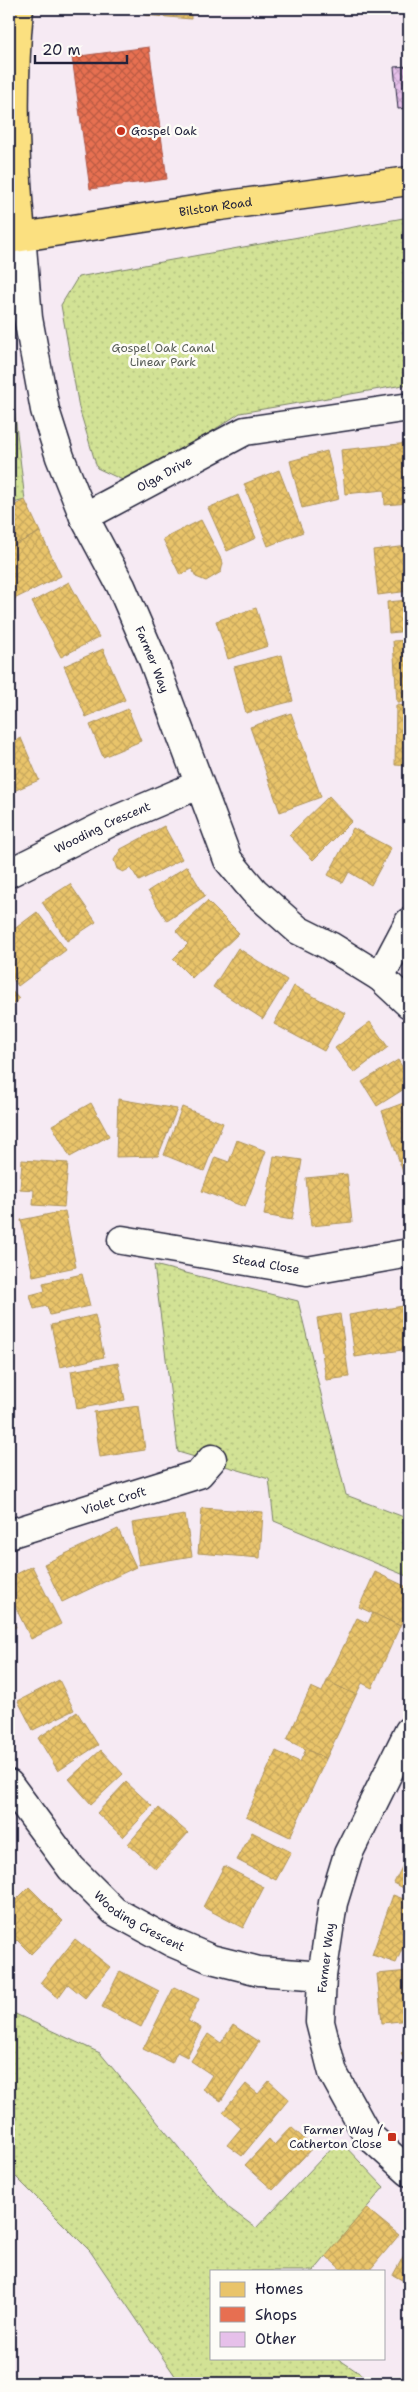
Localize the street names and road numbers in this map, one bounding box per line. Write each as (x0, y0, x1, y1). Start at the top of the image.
street label: Bilston Road (178, 194, 253, 220)
street label: Olga Drive (134, 453, 195, 495)
street label: Farmer Way (131, 624, 173, 695)
street label: Wooding Crescent (52, 798, 153, 857)
street label: Stead Close (231, 1251, 301, 1278)
street label: Violet Croft (80, 1483, 148, 1519)
street label: Wooding Crescent (90, 1887, 187, 1955)
street label: Farmer Way (314, 1922, 338, 1994)

